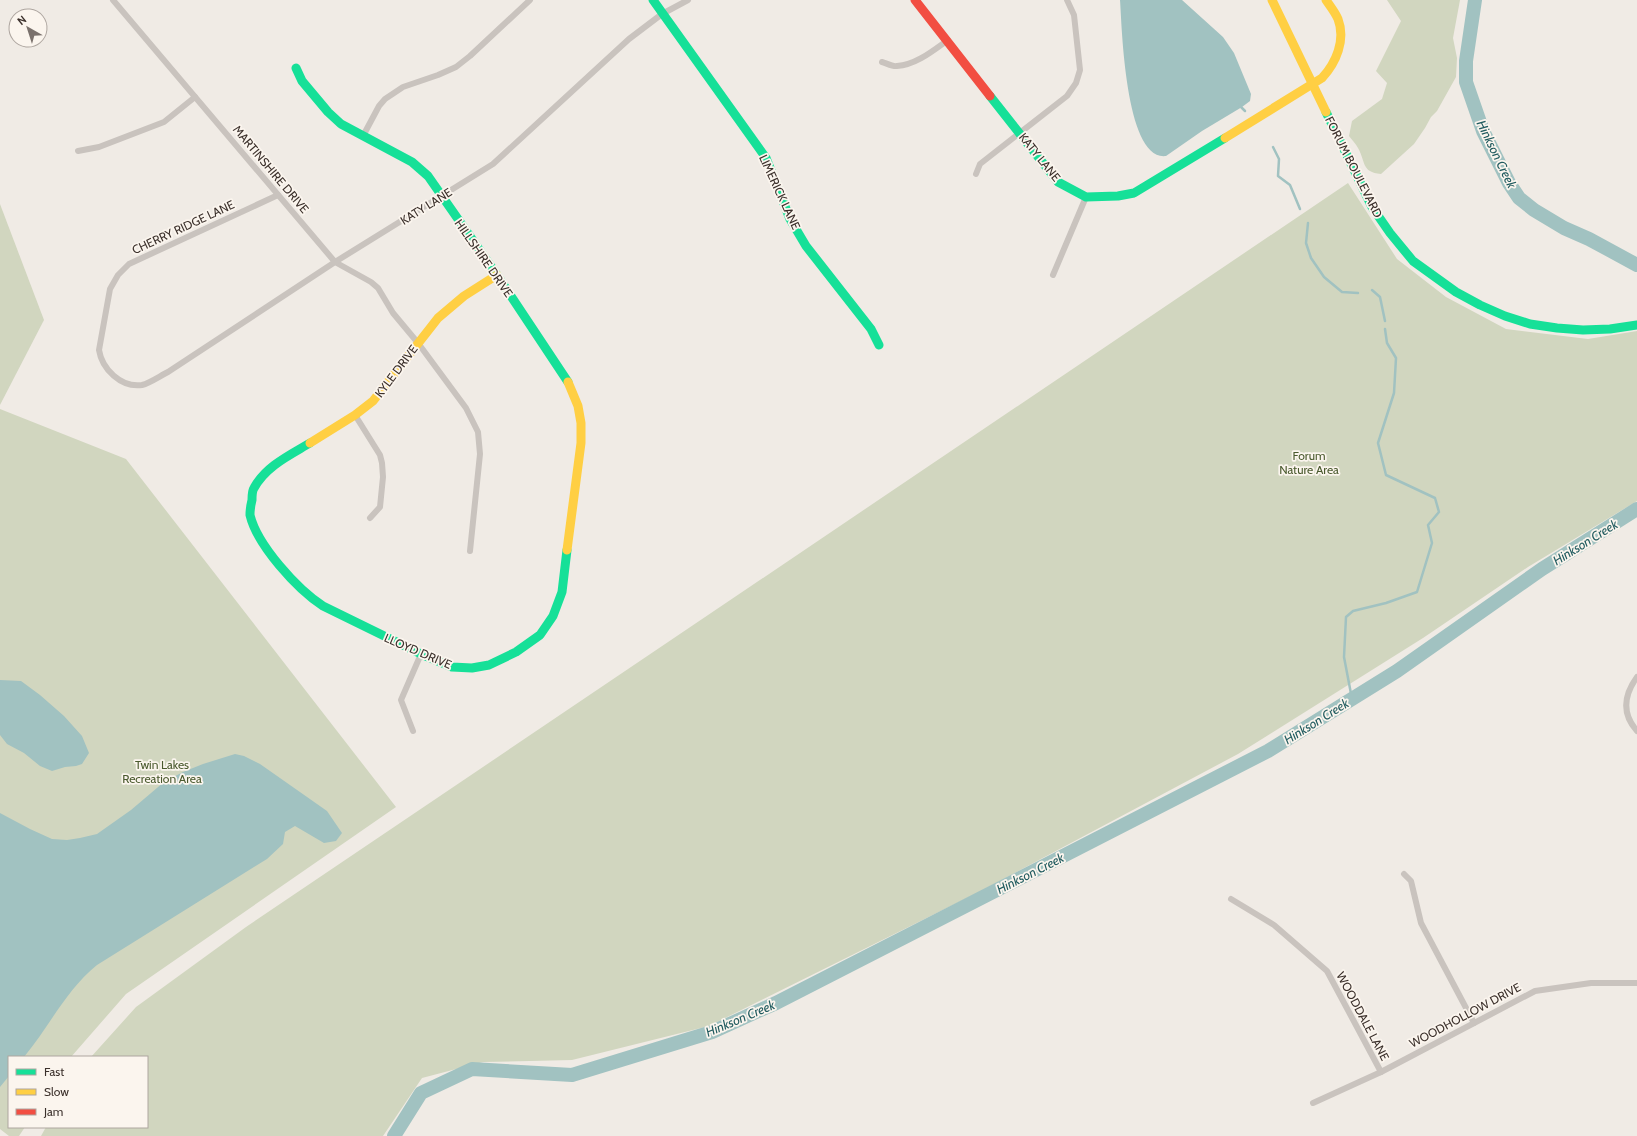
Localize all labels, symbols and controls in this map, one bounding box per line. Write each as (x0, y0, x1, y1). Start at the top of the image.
north arrow (8, 8, 48, 48)
text: N (14, 12, 29, 28)
street label: FORUM BOULEVARD (1322, 114, 1386, 220)
water label: Hinkson Creek (1474, 117, 1521, 191)
street label: MARTINSHIRE DRIVE (230, 122, 312, 216)
street label: KATY LANE (1016, 130, 1064, 185)
street label: LIMERICK LANE (756, 152, 804, 232)
street label: KATY LANE (397, 184, 455, 228)
street label: CHERRY RIDGE LANE (129, 197, 237, 257)
street label: HILLSHIRE DRIVE (452, 216, 517, 300)
street label: KYLE DRIVE (371, 341, 421, 400)
park label: Forum Nature Area (1279, 448, 1339, 477)
water label: Hinkson Creek (1550, 515, 1621, 568)
street label: LLOYD DRIVE (382, 630, 454, 672)
water label: Hinkson Creek (1281, 694, 1352, 747)
park label: Twin Lakes Recreation Area (122, 757, 202, 786)
water label: Hinkson Creek (994, 849, 1067, 897)
street label: WOODDALE LANE (1333, 969, 1393, 1063)
street label: WOODHOLLOW DRIVE (1407, 979, 1524, 1051)
water label: Hinkson Creek (703, 996, 777, 1040)
legend (8, 1056, 148, 1128)
text: Fast (44, 1064, 64, 1079)
text: Slow (44, 1084, 69, 1099)
text: Jam (43, 1104, 63, 1119)

